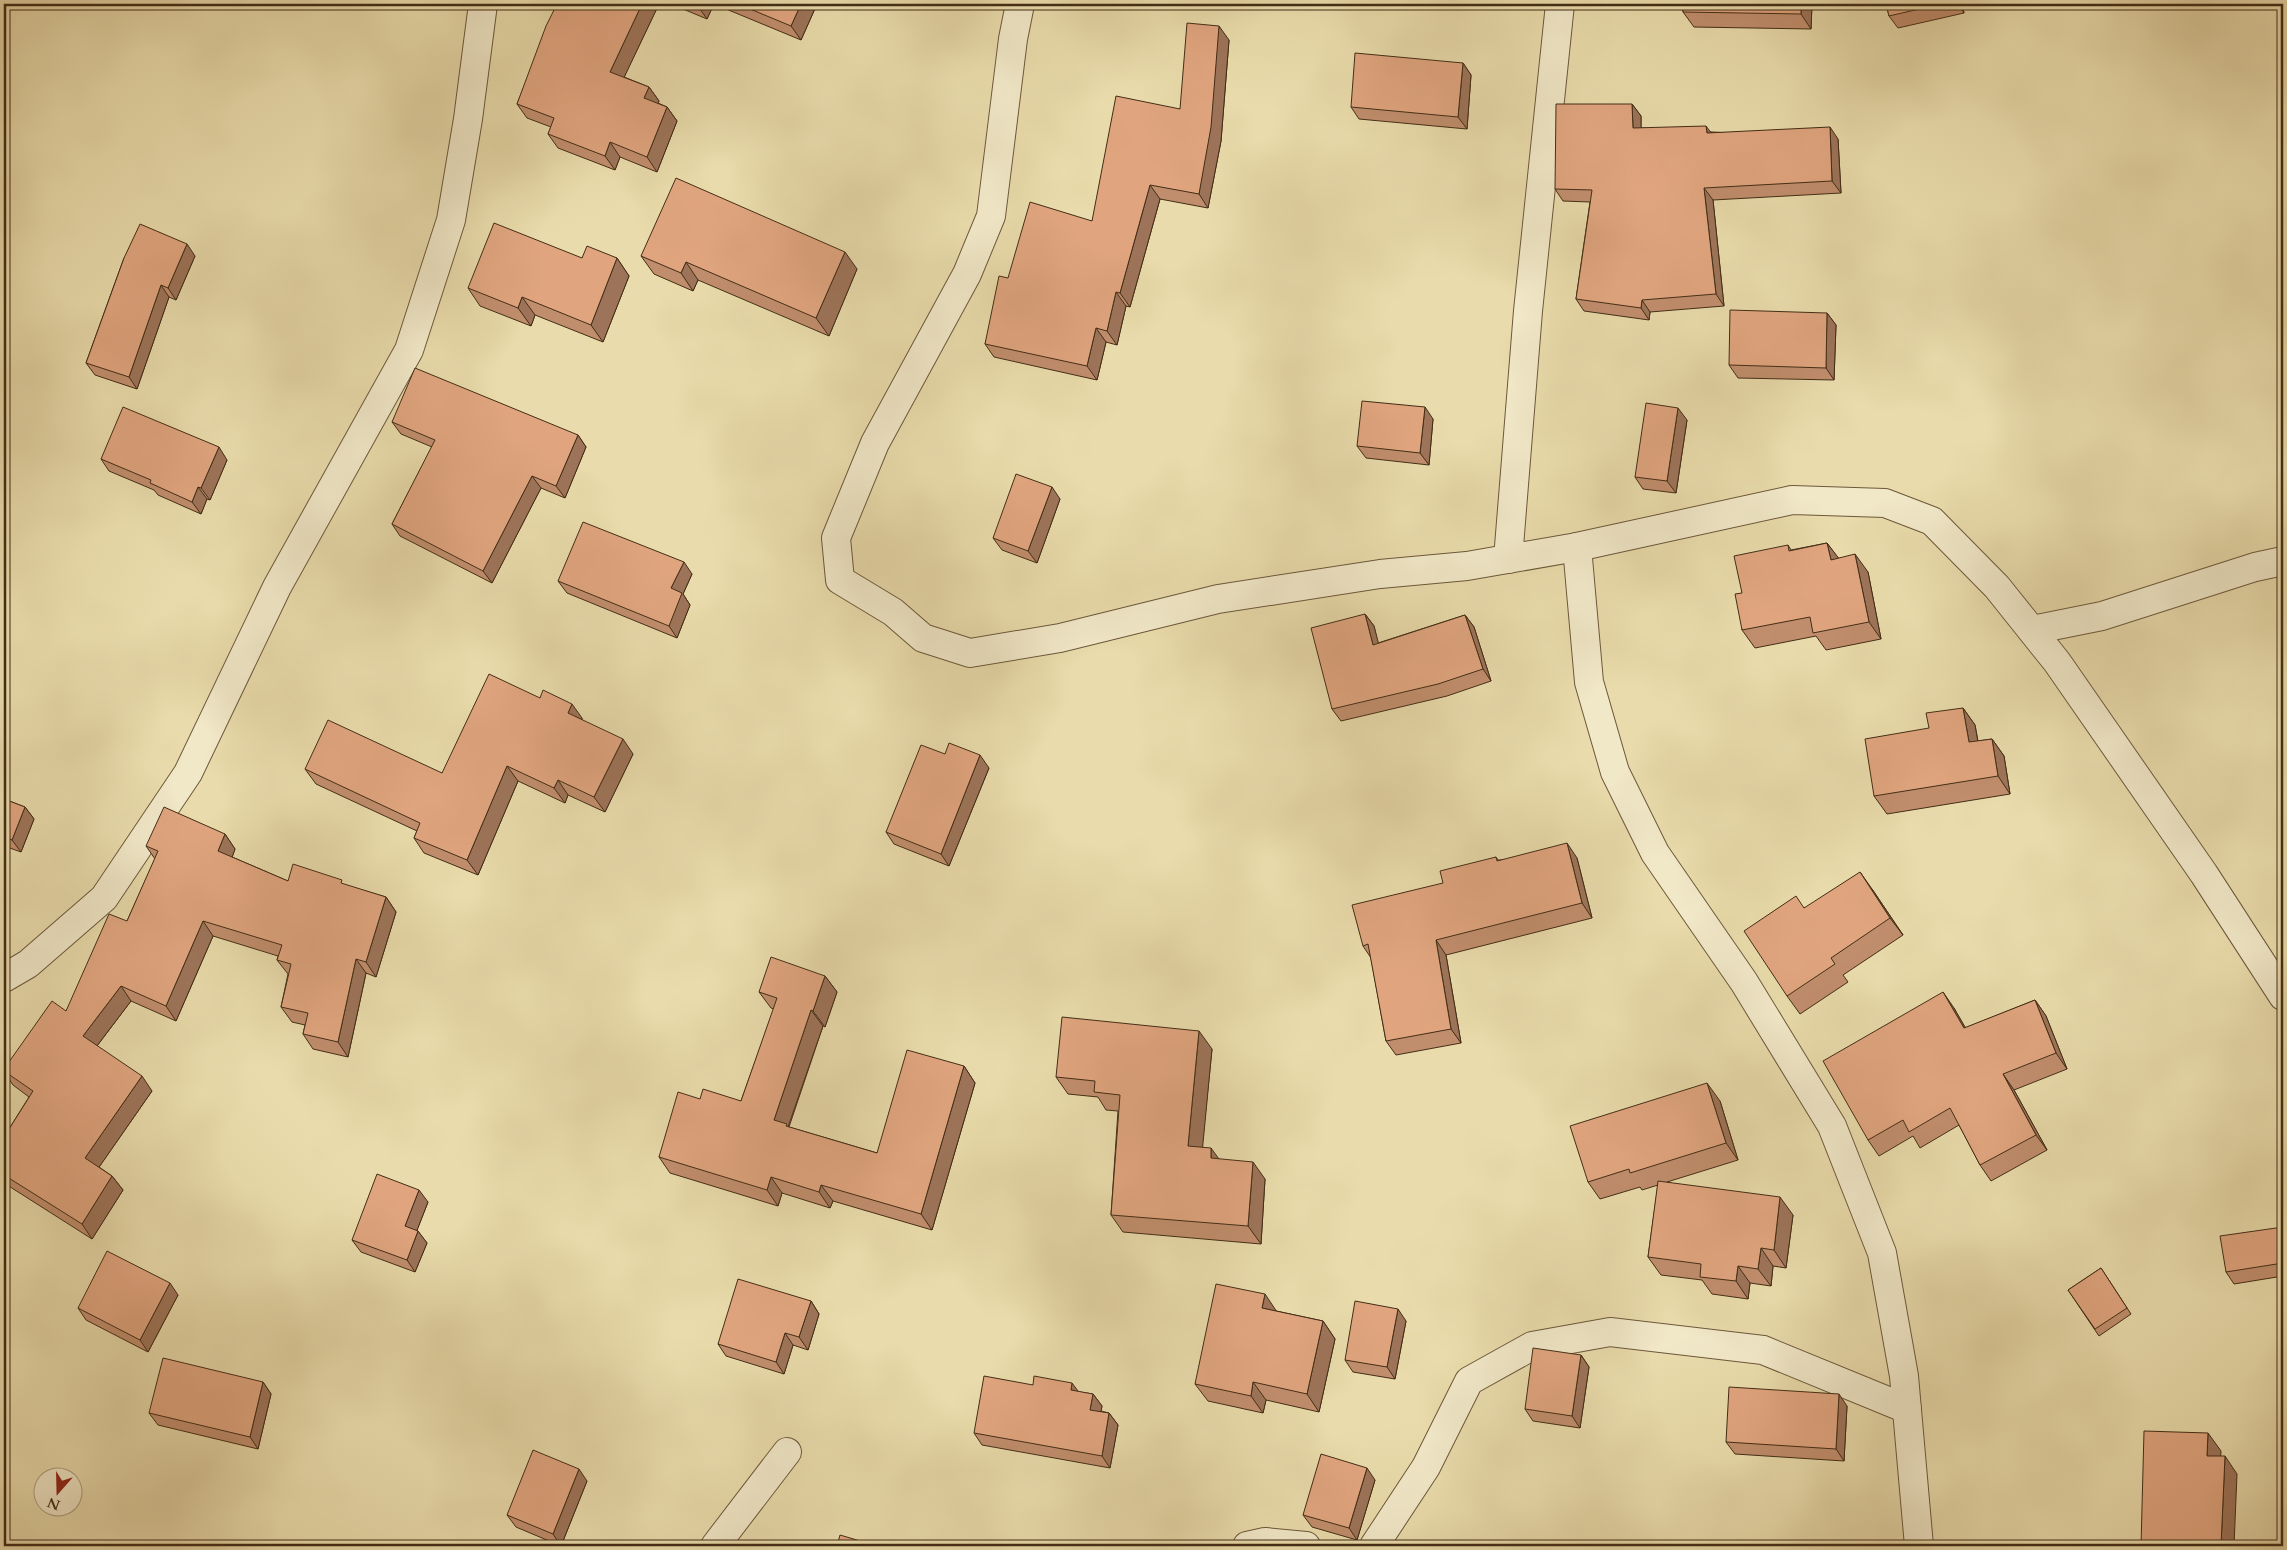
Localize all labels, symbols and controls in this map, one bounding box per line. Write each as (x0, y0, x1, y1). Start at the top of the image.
north arrow (32, 1468, 82, 1518)
text: N (45, 1493, 63, 1515)

